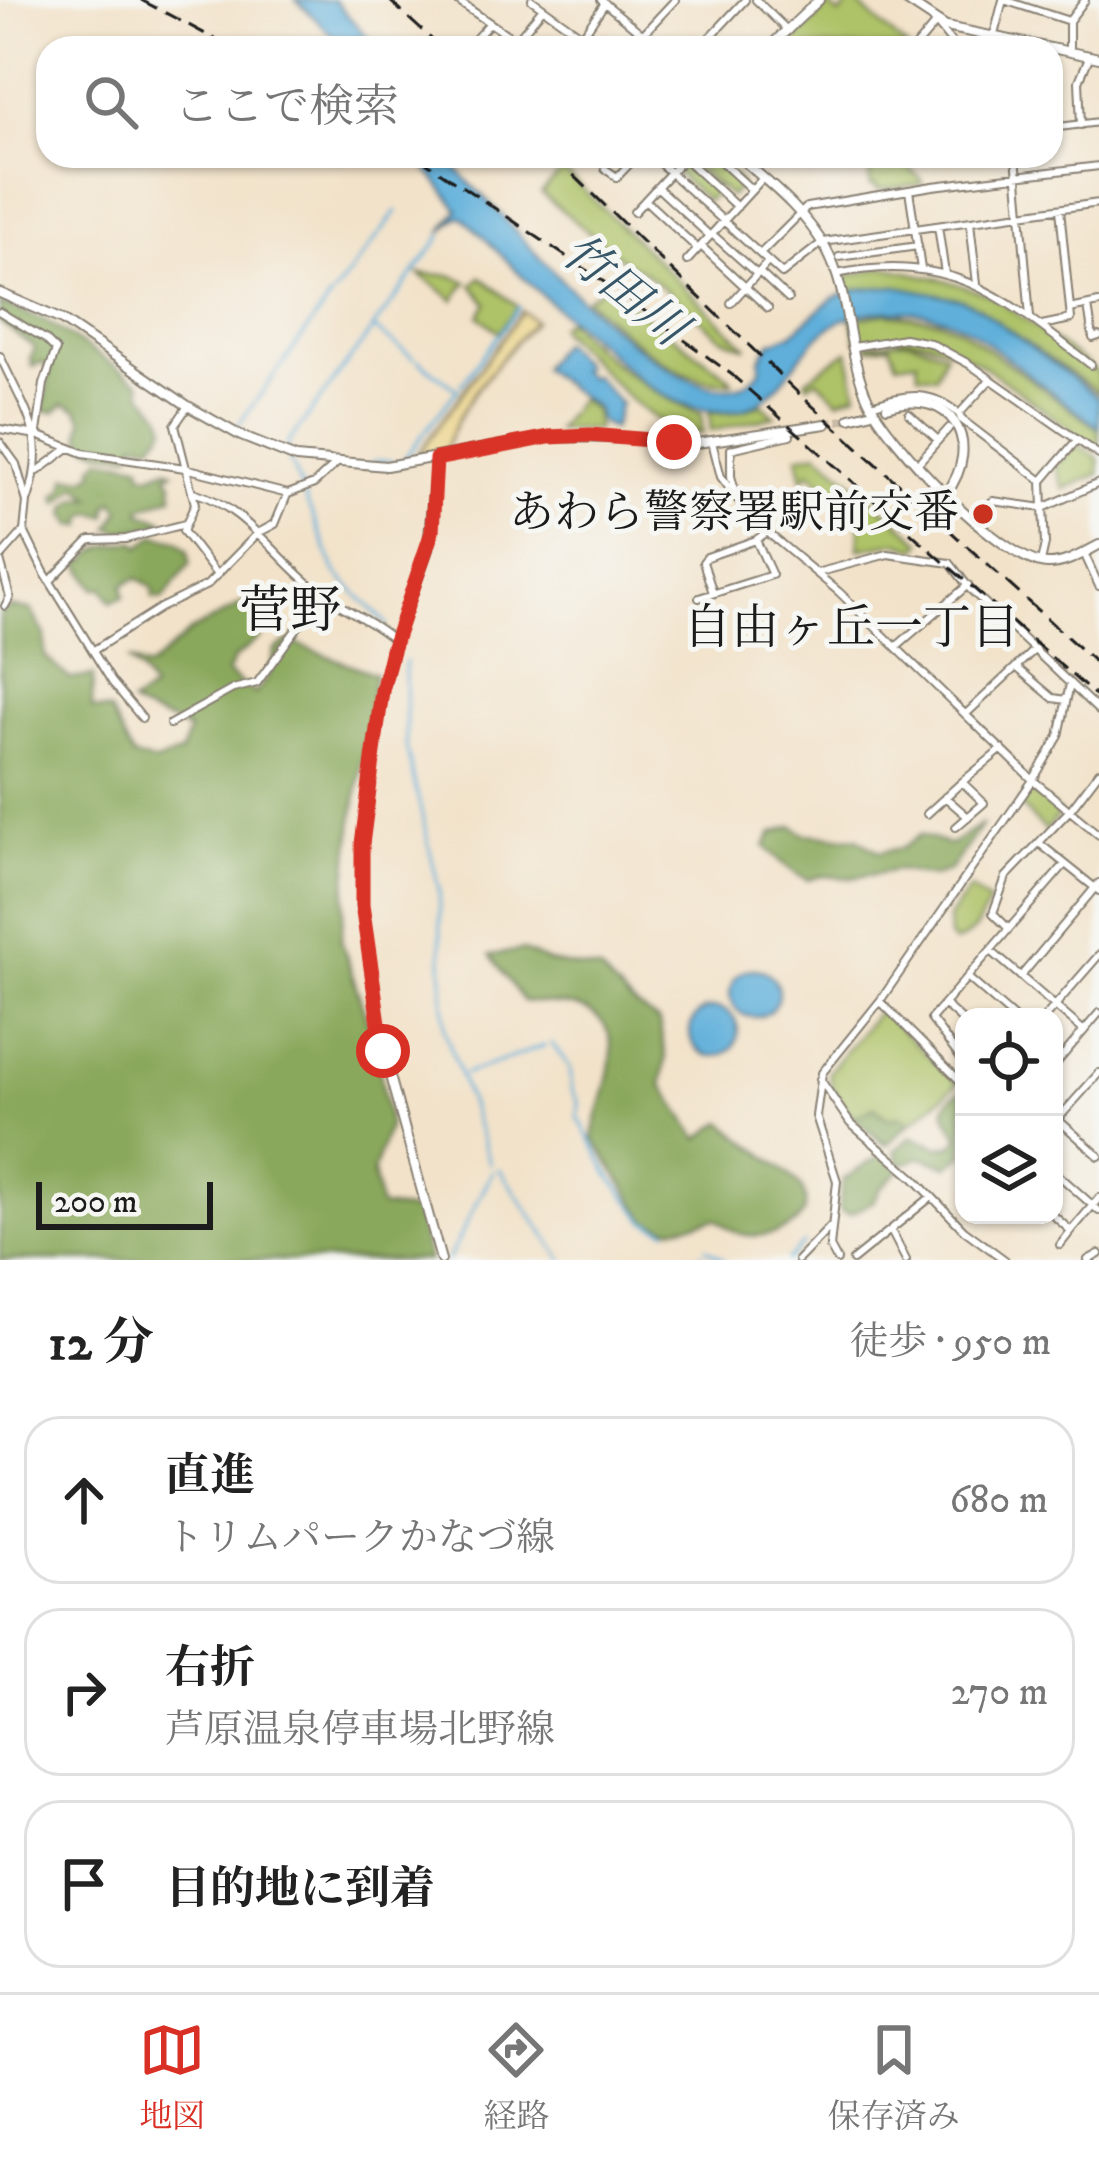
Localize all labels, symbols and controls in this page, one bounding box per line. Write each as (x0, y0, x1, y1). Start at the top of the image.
search box (36, 36, 1063, 168)
icon: search (78, 69, 144, 135)
text: ここで検索 (174, 80, 399, 136)
water label: 竹田川 (548, 222, 702, 363)
route end (647, 415, 701, 469)
place label: あわら警察署駅前交番 (509, 486, 959, 542)
marker: あわら警察署駅前交番 (970, 501, 996, 527)
district label: 菅野 (239, 580, 341, 644)
district label: 自由ヶ丘一丁目 (683, 599, 1019, 659)
map controls (955, 1008, 1063, 1224)
button: locate (955, 1008, 1063, 1116)
route start (356, 1024, 410, 1078)
button: layers (955, 1116, 1063, 1224)
scale bar (36, 1176, 213, 1229)
text: 200 m (54, 1182, 138, 1223)
text: 12 分 (48, 1312, 154, 1376)
text: 徒歩 · 950 m (849, 1318, 1051, 1367)
text: 直進 (165, 1449, 255, 1505)
icon: ahead (51, 1467, 117, 1533)
text: 680 m (950, 1476, 1048, 1525)
text: トリムパークかなづ線 (165, 1514, 555, 1563)
text: 右折 (165, 1641, 255, 1697)
icon: right (51, 1659, 117, 1725)
text: 270 m (951, 1668, 1048, 1717)
text: 芦原温泉停車場北野線 (165, 1706, 555, 1755)
icon: arrive (51, 1851, 117, 1917)
text: 目的地に到着 (165, 1862, 435, 1918)
tab: 地図 (139, 2017, 205, 2138)
tab: 経路 (483, 2017, 549, 2138)
tab: 保存済み (828, 2017, 960, 2138)

